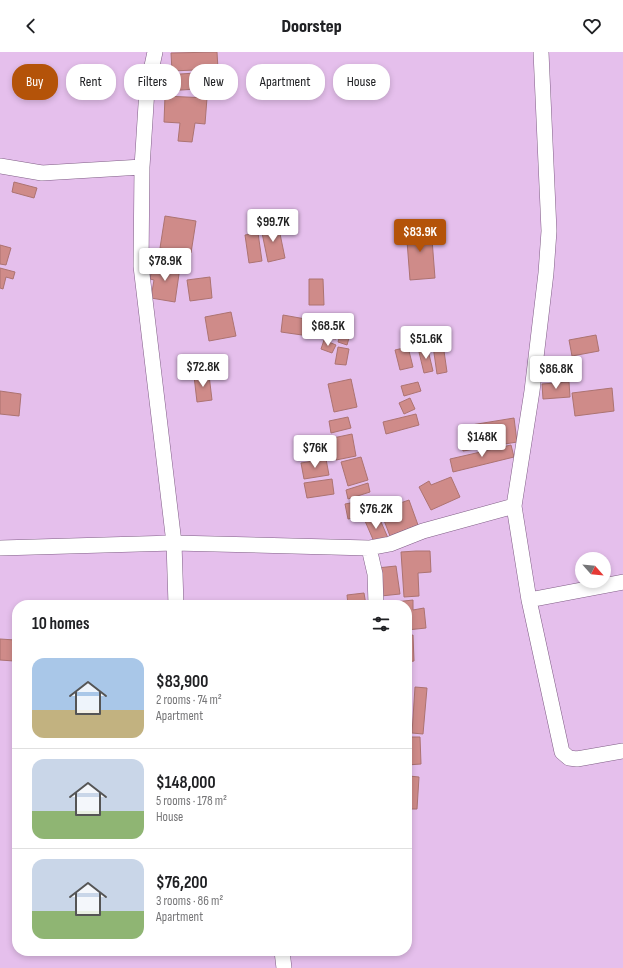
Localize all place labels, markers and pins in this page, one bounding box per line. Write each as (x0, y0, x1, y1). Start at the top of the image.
pin: $99.7K (240, 209, 306, 243)
pin: $83.9K (387, 219, 453, 253)
pin: $78.9K (132, 248, 198, 282)
pin: $68.5K (295, 313, 361, 347)
pin: $51.6K (393, 326, 459, 360)
pin: $72.8K (170, 354, 236, 388)
pin: $86.8K (523, 356, 589, 390)
pin: $148K (454, 424, 510, 458)
pin: $76K (291, 435, 339, 469)
pin: $76.2K (343, 496, 409, 530)

